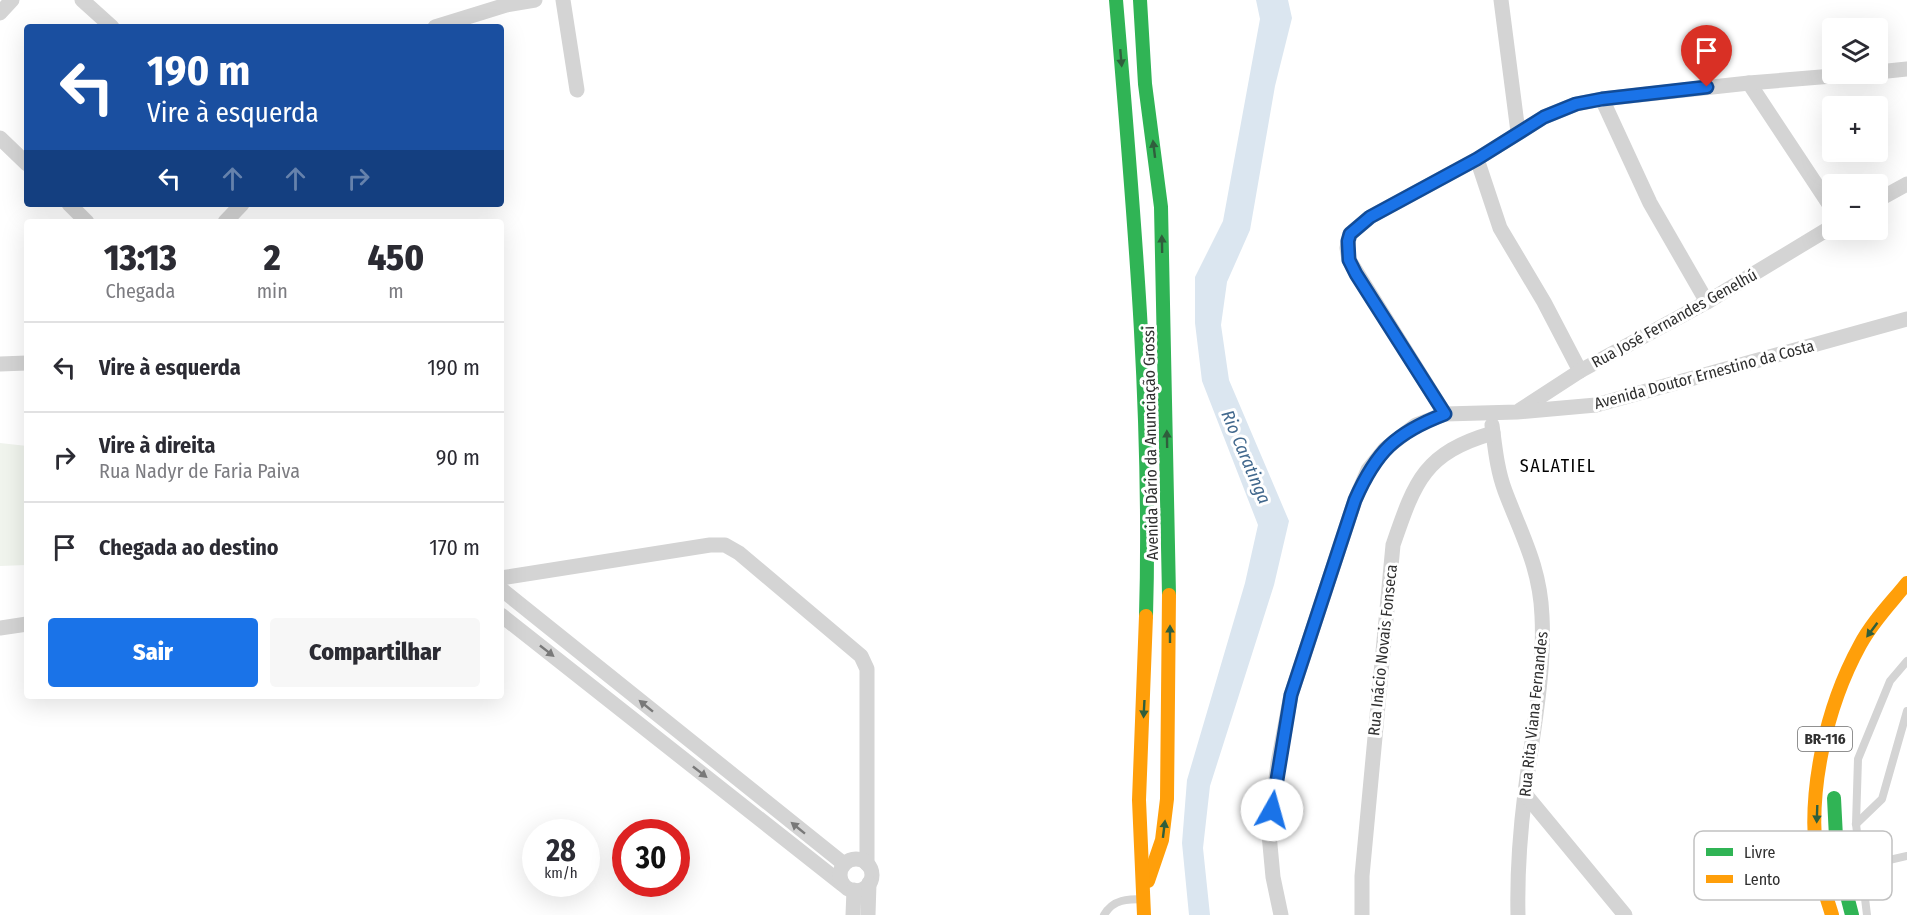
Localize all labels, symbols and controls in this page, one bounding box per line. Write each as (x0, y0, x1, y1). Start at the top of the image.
map controls (1822, 18, 1888, 240)
button: layers (1822, 18, 1888, 84)
pin (1681, 25, 1732, 87)
icon: arrive (1690, 34, 1723, 67)
text: 190 m (147, 46, 250, 96)
icon: left (48, 48, 126, 126)
one-way arrow (1116, 49, 1126, 68)
button: + (1822, 96, 1888, 162)
text: Vire à esquerda (147, 97, 319, 129)
one-way arrow (1149, 139, 1159, 158)
icon: left (153, 162, 186, 195)
icon: ahead (216, 162, 249, 195)
icon: ahead (279, 162, 312, 195)
icon: right (342, 162, 375, 195)
button: − (1822, 174, 1888, 240)
one-way arrow (1158, 234, 1167, 253)
text: 13:13 (104, 236, 177, 280)
text: 2 (264, 236, 281, 280)
text: 450 (368, 236, 424, 280)
street label: Rua José Fernandes Genelhú (1588, 265, 1760, 372)
text: Chegada (105, 279, 175, 303)
text: min (257, 279, 288, 303)
text: m (388, 279, 404, 303)
street label: Avenida Dário da Anunciação Grossi (1139, 326, 1162, 560)
street label: Avenida Doutor Ernestino da Costa (1592, 336, 1816, 413)
icon: left (48, 351, 81, 384)
text: Vire à esquerda (99, 354, 241, 381)
text: 190 m (427, 354, 480, 381)
water label: Rio Caratinga (1216, 407, 1276, 507)
one-way arrow (1162, 429, 1172, 448)
text: Vire à direita (99, 432, 215, 459)
icon: right (48, 441, 81, 474)
text: 90 m (436, 444, 480, 471)
district label: SALATIEL (1520, 455, 1596, 477)
text: Rua Nadyr de Faria Paiva (99, 459, 300, 483)
icon: arrive (48, 531, 81, 564)
text: Chegada ao destino (99, 534, 279, 561)
text: 170 m (429, 534, 480, 561)
street label: Rua Inácio Novais Fonseca (1364, 563, 1401, 737)
button: Sair (48, 618, 258, 687)
button: Compartilhar (270, 618, 480, 687)
one-way arrow (1866, 622, 1878, 637)
one-way arrow (1165, 624, 1175, 643)
street label: Rua Rita Viana Fernandes (1515, 630, 1552, 798)
one-way arrow (539, 645, 555, 658)
one-way arrow (638, 699, 654, 712)
one-way arrow (1139, 699, 1148, 718)
road number: BR-116 (1798, 727, 1852, 751)
one-way arrow (692, 765, 708, 778)
position arrow (1240, 778, 1304, 842)
one-way arrow (1812, 804, 1822, 823)
speed limit sign: 30 (612, 819, 690, 897)
one-way arrow (1159, 819, 1168, 838)
one-way arrow (790, 821, 806, 834)
legend (1694, 831, 1892, 900)
text: 28 (546, 833, 576, 869)
text: Livre (1744, 843, 1775, 862)
text: km/h (544, 864, 578, 882)
text: Lento (1744, 870, 1780, 889)

